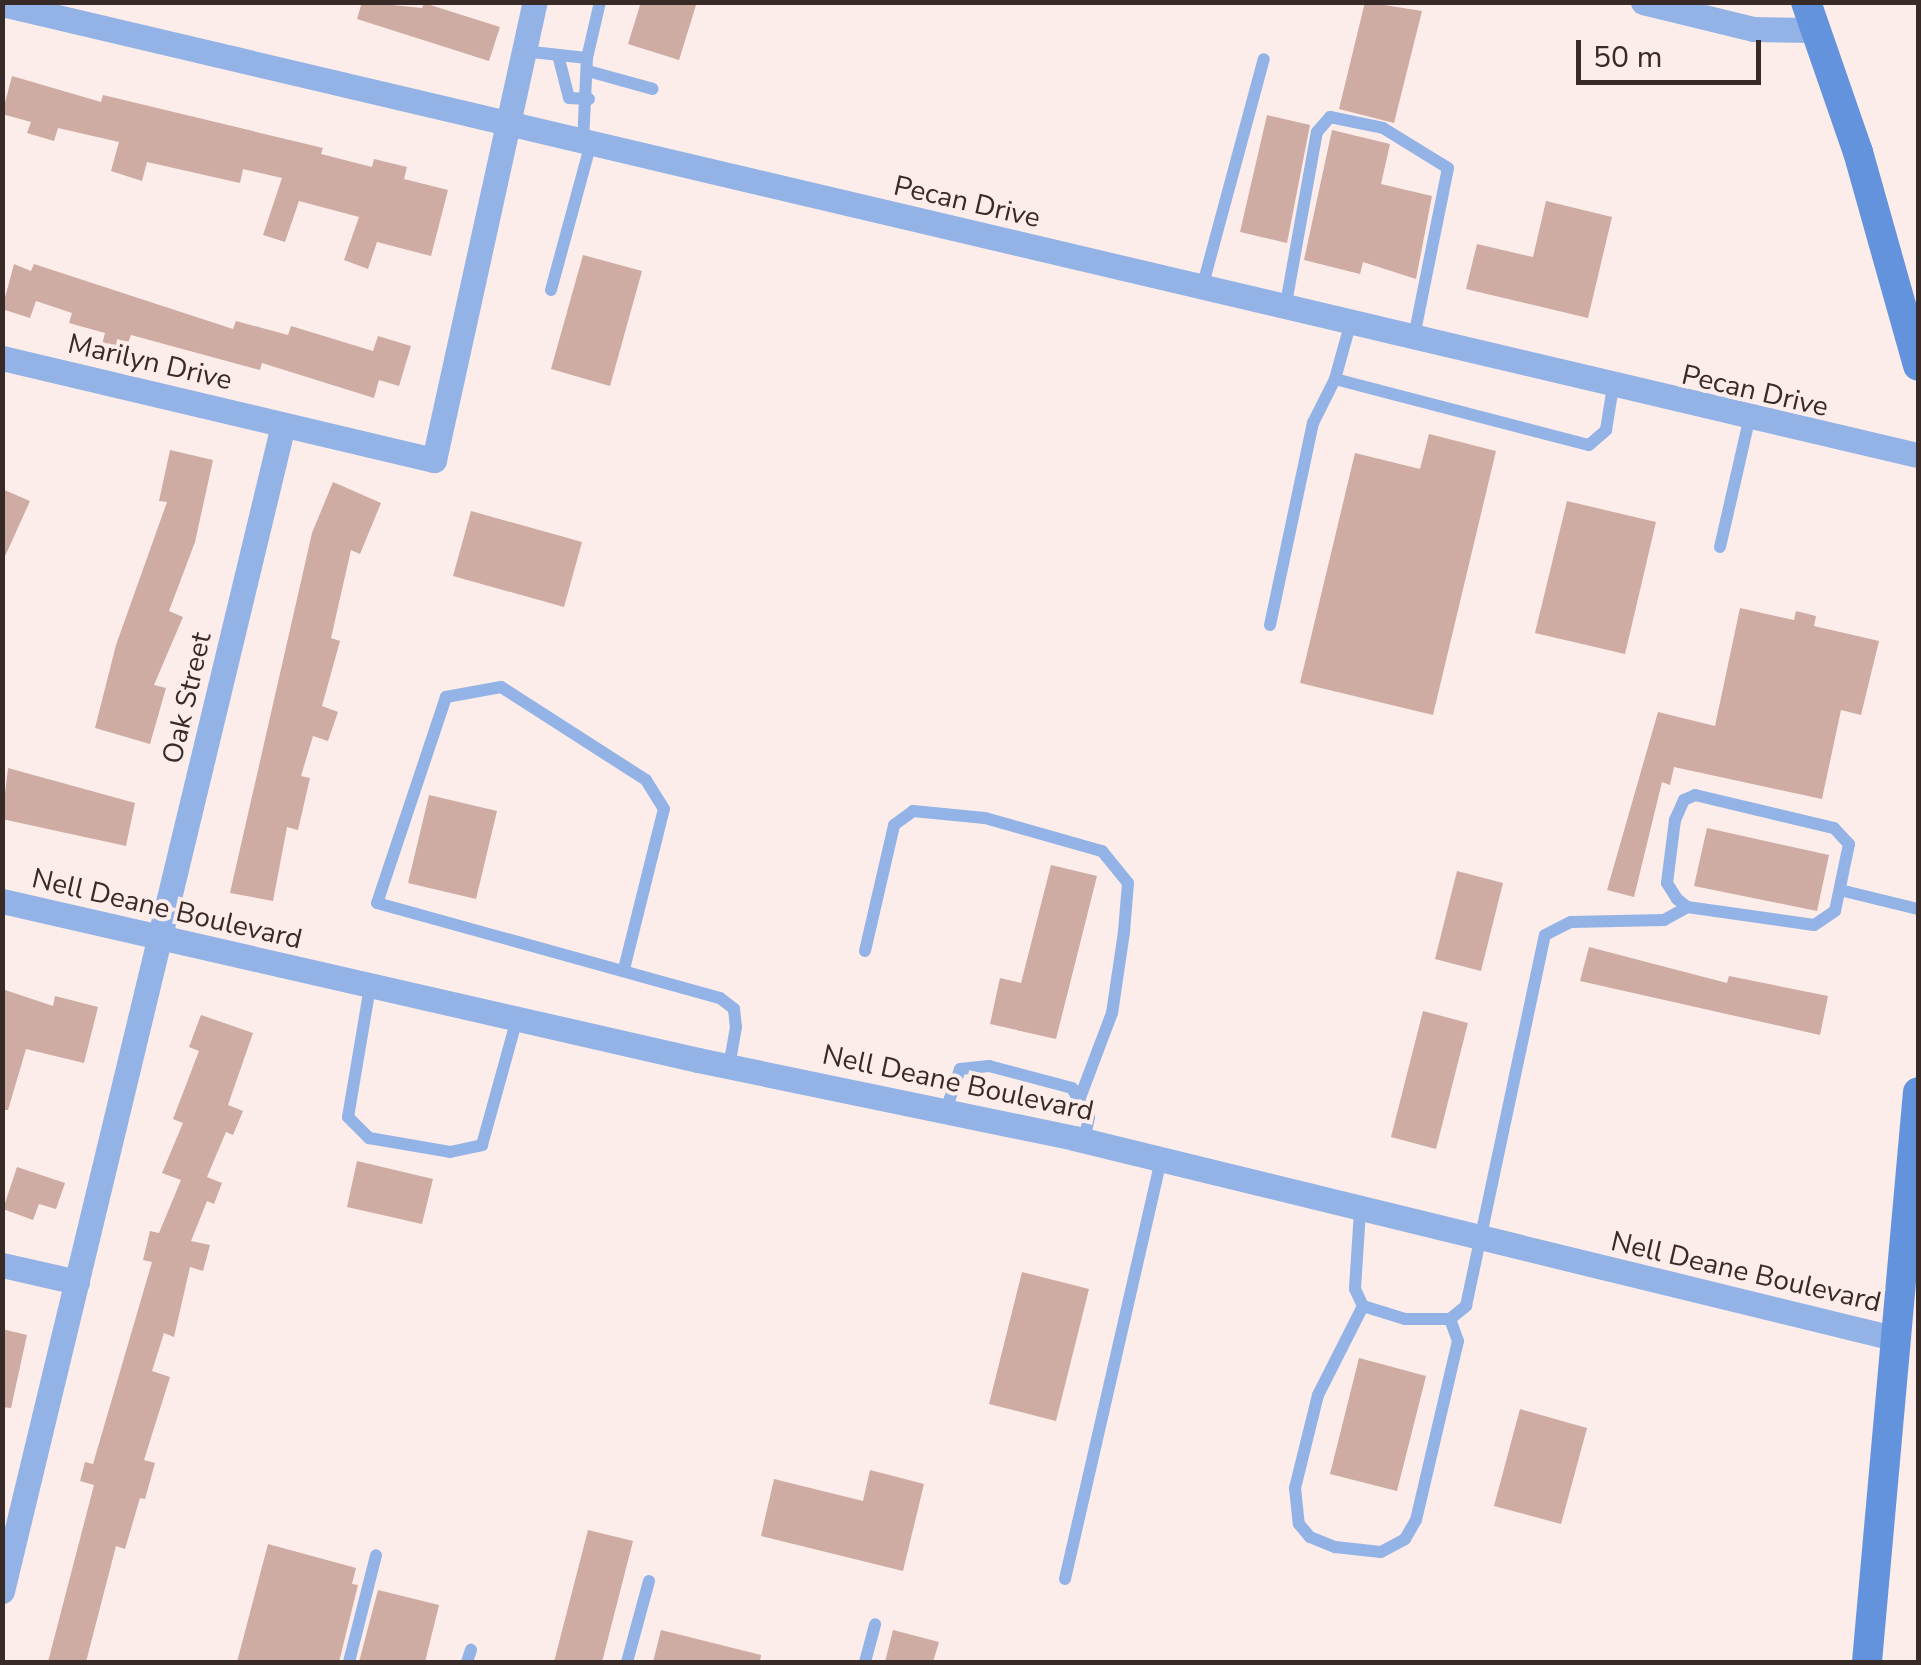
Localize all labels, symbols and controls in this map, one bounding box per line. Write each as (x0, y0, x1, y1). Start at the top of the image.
scale bar (1581, 20, 1766, 82)
text: 50 m (1593, 37, 1662, 78)
street label: Pecan Drive (891, 169, 1043, 235)
street label: Marilyn Drive (65, 327, 235, 397)
street label: Pecan Drive (1679, 358, 1831, 424)
street label: Oak Street (156, 629, 218, 767)
street label: Nell Deane Boulevard (29, 862, 305, 956)
street label: Nell Deane Boulevard (819, 1038, 1097, 1128)
street label: Nell Deane Boulevard (1608, 1225, 1884, 1319)

